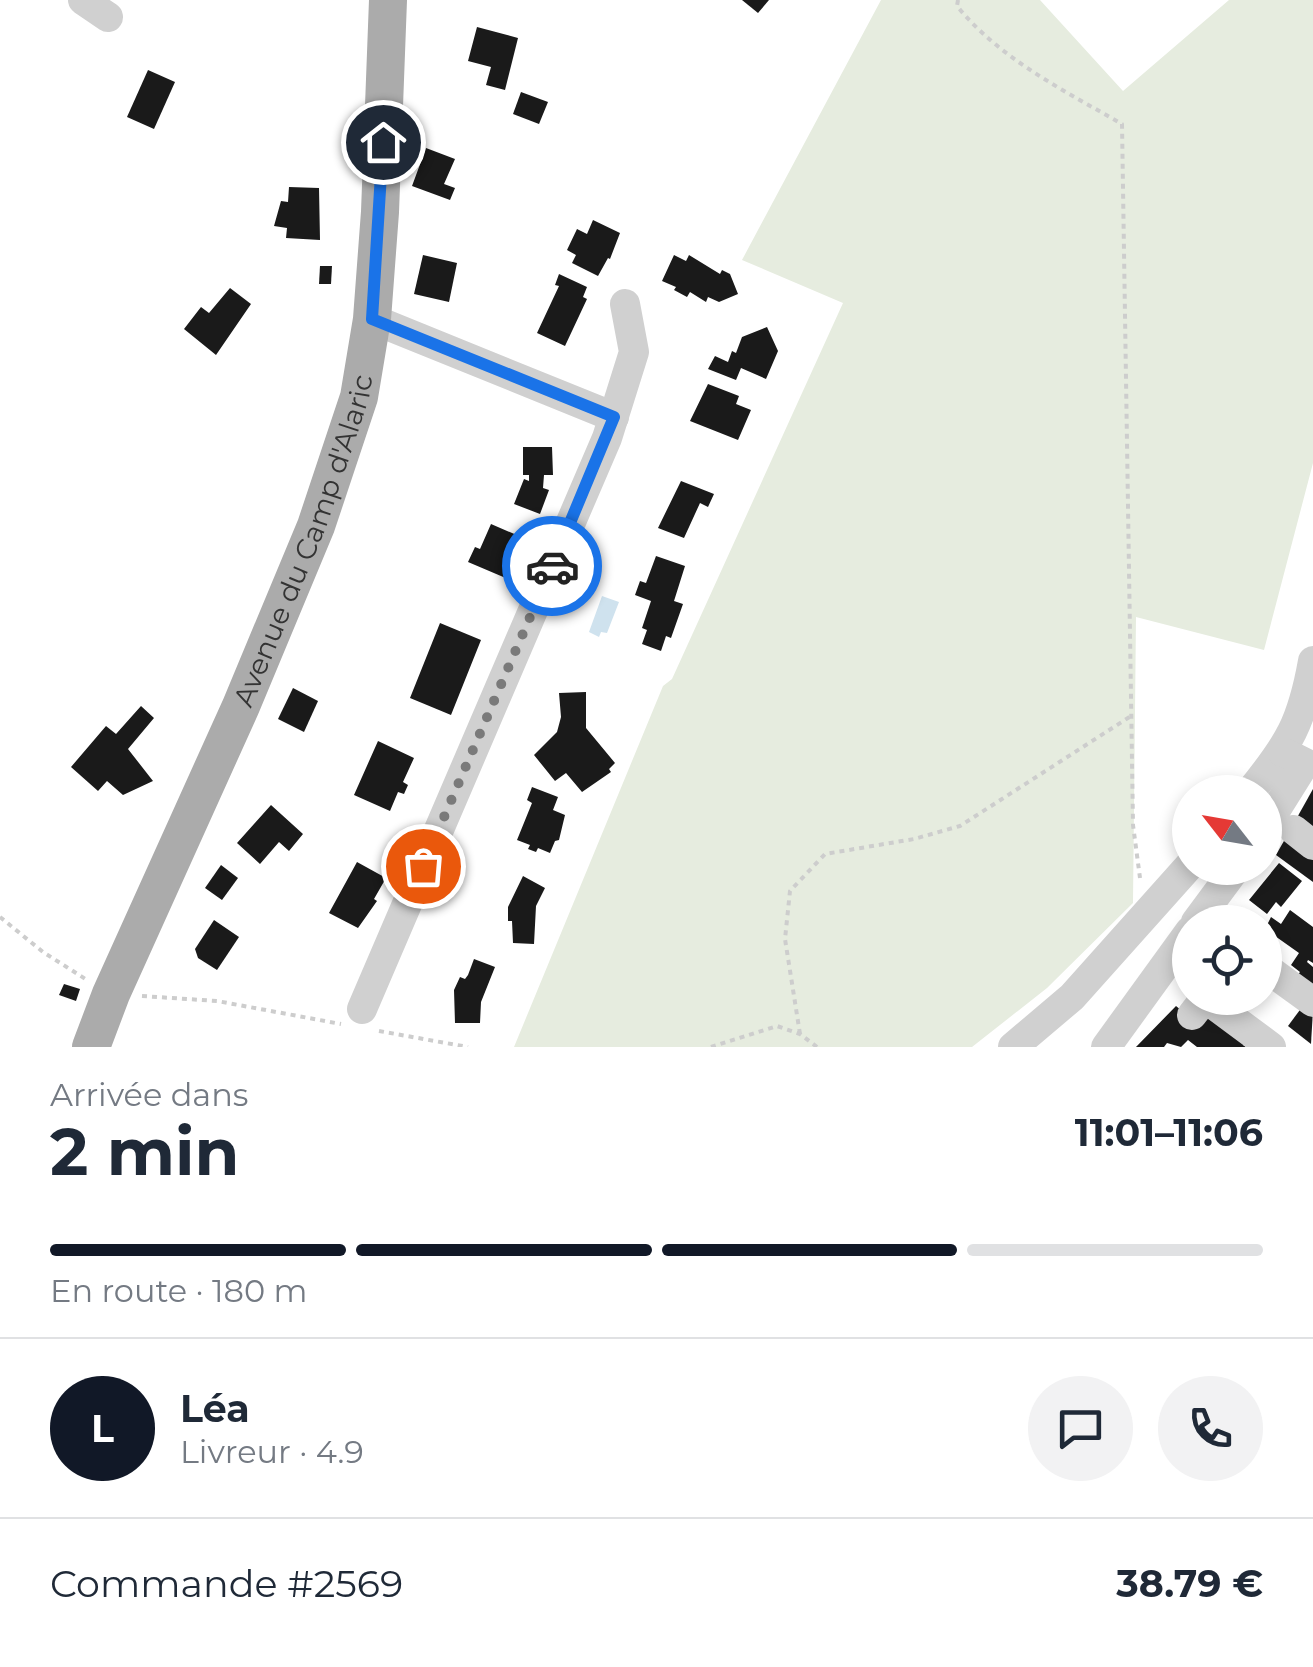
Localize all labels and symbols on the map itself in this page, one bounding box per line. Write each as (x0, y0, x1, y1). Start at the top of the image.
pin (341, 100, 426, 185)
street label: Avenue du Camp d'Alaric (226, 372, 379, 711)
courier (502, 516, 602, 616)
north arrow (1172, 775, 1282, 885)
pin (381, 824, 466, 909)

